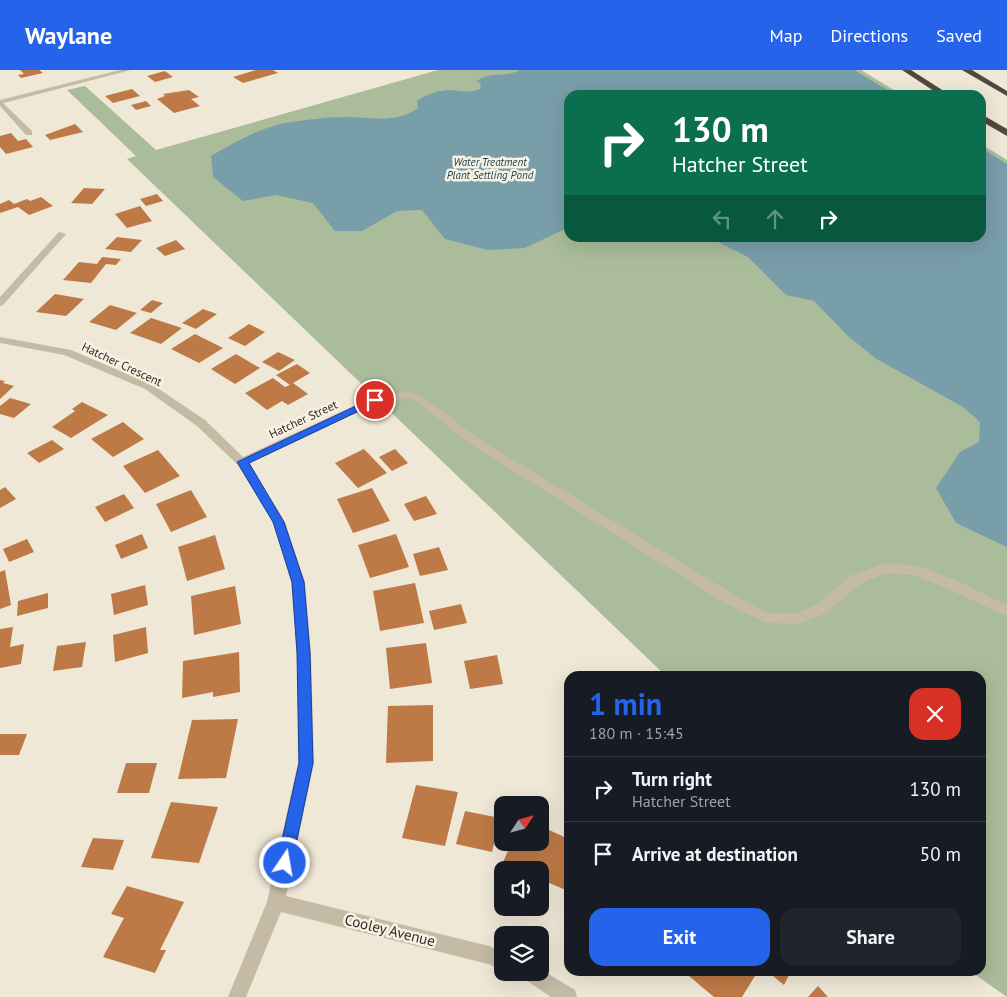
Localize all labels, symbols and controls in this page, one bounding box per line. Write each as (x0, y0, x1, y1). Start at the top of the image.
text: Waylane (25, 20, 112, 51)
text: Map (770, 24, 802, 47)
text: Directions (830, 24, 908, 47)
text: Saved (936, 24, 982, 47)
text: 130 m (672, 106, 769, 152)
icon: right (589, 110, 654, 175)
text: Hatcher Street (672, 150, 808, 178)
water label: Water Treatment Plant Settling Pond (447, 155, 534, 182)
icon: left (708, 205, 736, 233)
icon: ahead (761, 205, 789, 233)
icon: right (814, 205, 842, 233)
street label: Hatcher Crescent (79, 339, 165, 389)
pin (354, 379, 396, 421)
icon: arrive (361, 386, 389, 414)
street label: Hatcher Street (266, 397, 340, 441)
text: 1 min (589, 684, 662, 723)
button: close (909, 688, 961, 740)
text: 180 m · 15:45 (589, 723, 684, 743)
text: Turn right (632, 767, 712, 791)
icon: right (589, 775, 617, 803)
text: 130 m (909, 777, 961, 801)
text: Hatcher Street (632, 791, 731, 811)
north arrow (494, 796, 549, 851)
map controls (494, 796, 549, 981)
position arrow (258, 836, 310, 888)
icon: arrive (589, 840, 617, 868)
text: Arrive at destination (632, 842, 798, 866)
text: 50 m (920, 842, 961, 866)
button: sound (494, 861, 549, 916)
button: Exit (589, 908, 770, 966)
button: Share (780, 908, 961, 966)
street label: Cooley Avenue (343, 910, 437, 950)
button: layers (494, 926, 549, 981)

